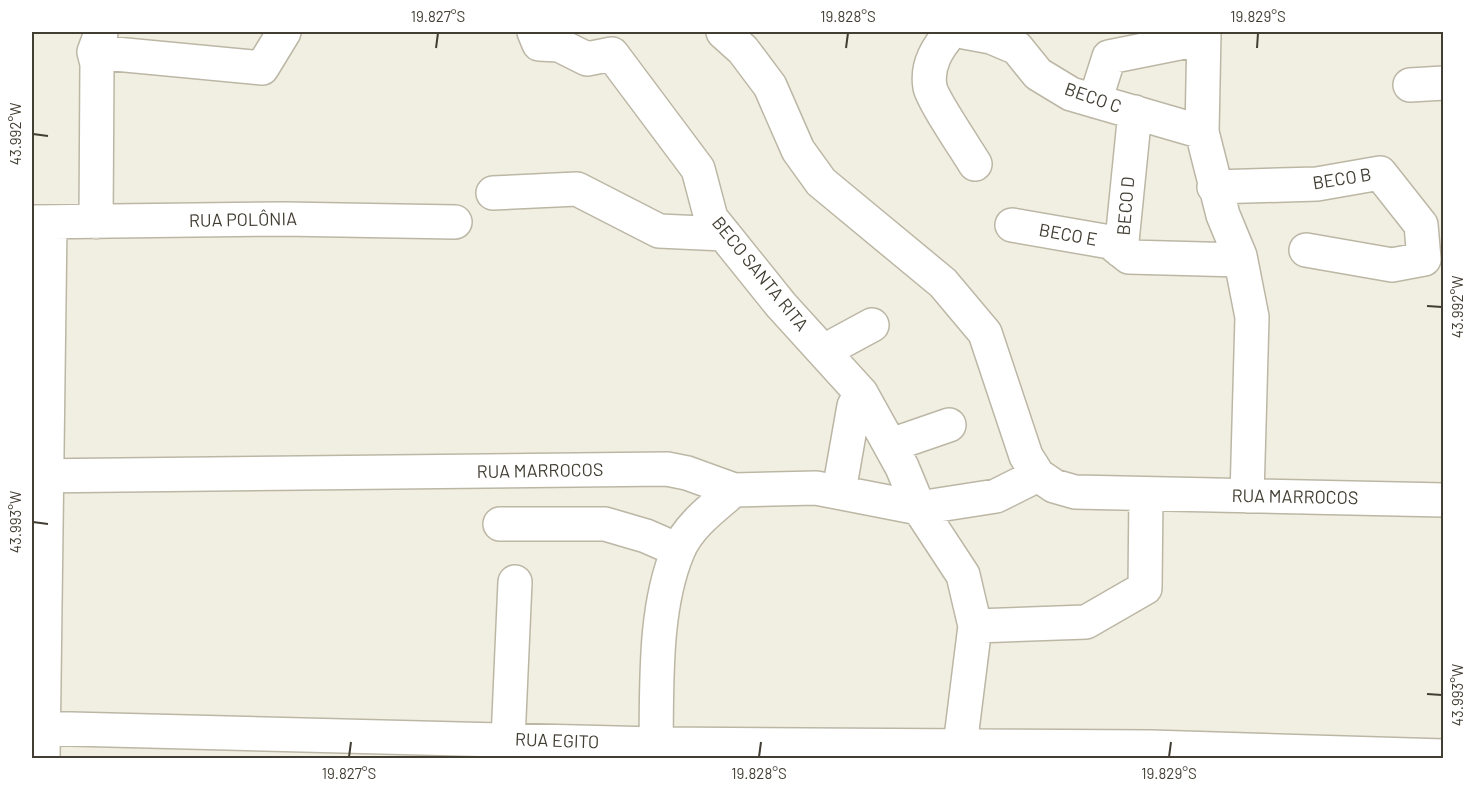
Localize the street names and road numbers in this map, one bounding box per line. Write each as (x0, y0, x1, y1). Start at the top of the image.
street label: BECO C (1062, 77, 1125, 117)
street label: BECO B (1311, 163, 1373, 194)
street label: BECO D (1111, 176, 1139, 236)
street label: RUA POLÔNIA (189, 207, 297, 231)
street label: BECO SANTA RITA (708, 212, 814, 335)
street label: BECO E (1037, 218, 1099, 250)
street label: RUA MARROCOS (476, 458, 604, 482)
street label: RUA MARROCOS (1231, 484, 1359, 508)
street label: RUA EGITO (515, 728, 600, 752)

